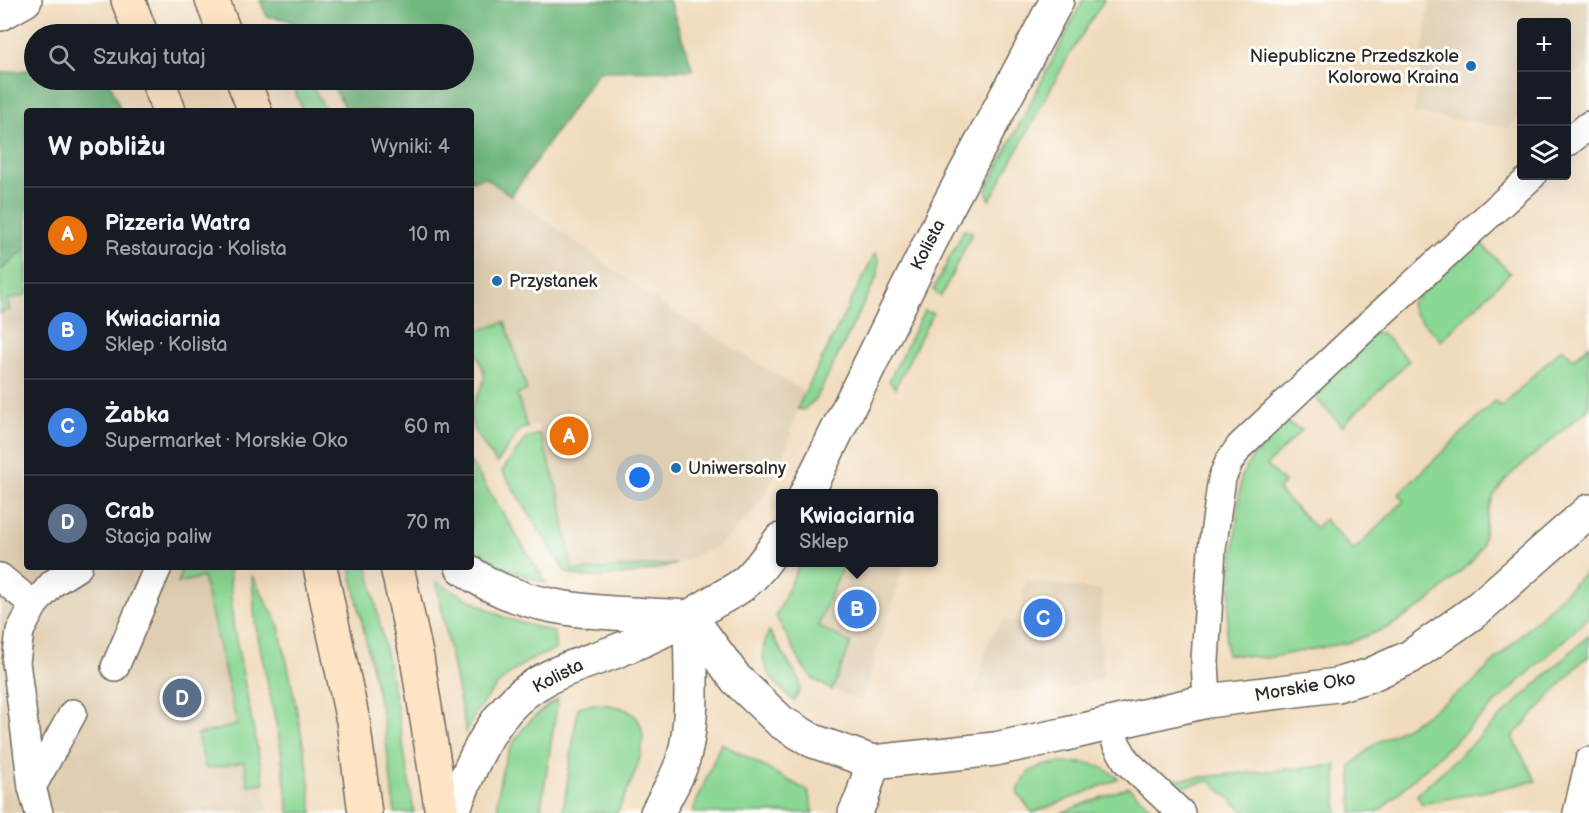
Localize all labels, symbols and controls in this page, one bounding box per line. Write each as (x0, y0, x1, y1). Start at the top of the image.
map controls (1517, 18, 1571, 180)
button: + (1517, 18, 1571, 72)
search box (24, 24, 474, 90)
icon: search (45, 41, 78, 74)
text: Szukaj tutaj (93, 44, 206, 71)
place label: Niepubliczne Przedszkole Kolorowa Kraina (1250, 46, 1459, 88)
marker: Niepubliczne Przedszkole Kolorowa Kraina (1464, 59, 1478, 73)
button: − (1517, 72, 1571, 126)
button: layers (1517, 126, 1571, 180)
text: W pobliżu (48, 132, 166, 163)
text: Wyniki: 4 (371, 135, 450, 159)
text: Pizzeria Watra (105, 210, 251, 237)
street label: Kolista (906, 216, 950, 274)
text: A (61, 223, 74, 247)
text: 10 m (409, 223, 450, 247)
text: Restauracja · Kolista (105, 237, 287, 261)
place label: Przystanek (509, 271, 598, 292)
marker: Przystanek (490, 274, 504, 288)
text: Kwiaciarnia (105, 306, 221, 333)
text: B (60, 319, 75, 343)
text: 40 m (404, 319, 450, 343)
text: Sklep · Kolista (105, 333, 228, 357)
text: Żabka (105, 402, 170, 429)
pin: A (550, 414, 588, 458)
text: C (60, 415, 75, 439)
text: 60 m (404, 415, 450, 439)
text: Supermarket · Morskie Oko (105, 429, 348, 453)
place label: Uniwersalny (688, 458, 787, 479)
marker: Uniwersalny (669, 461, 683, 475)
your location (625, 463, 654, 492)
popup (776, 489, 938, 567)
text: Crab (105, 498, 154, 525)
text: Kwiaciarnia (799, 503, 915, 530)
text: D (61, 511, 74, 535)
text: 70 m (406, 511, 450, 535)
text: Stacja paliw (105, 525, 212, 549)
text: Sklep (799, 530, 849, 554)
pin: B (838, 586, 876, 632)
pin: C (1024, 596, 1062, 640)
street label: Kolista (529, 654, 587, 698)
street label: Morskie Oko (1253, 668, 1357, 706)
pin: D (162, 676, 201, 720)

